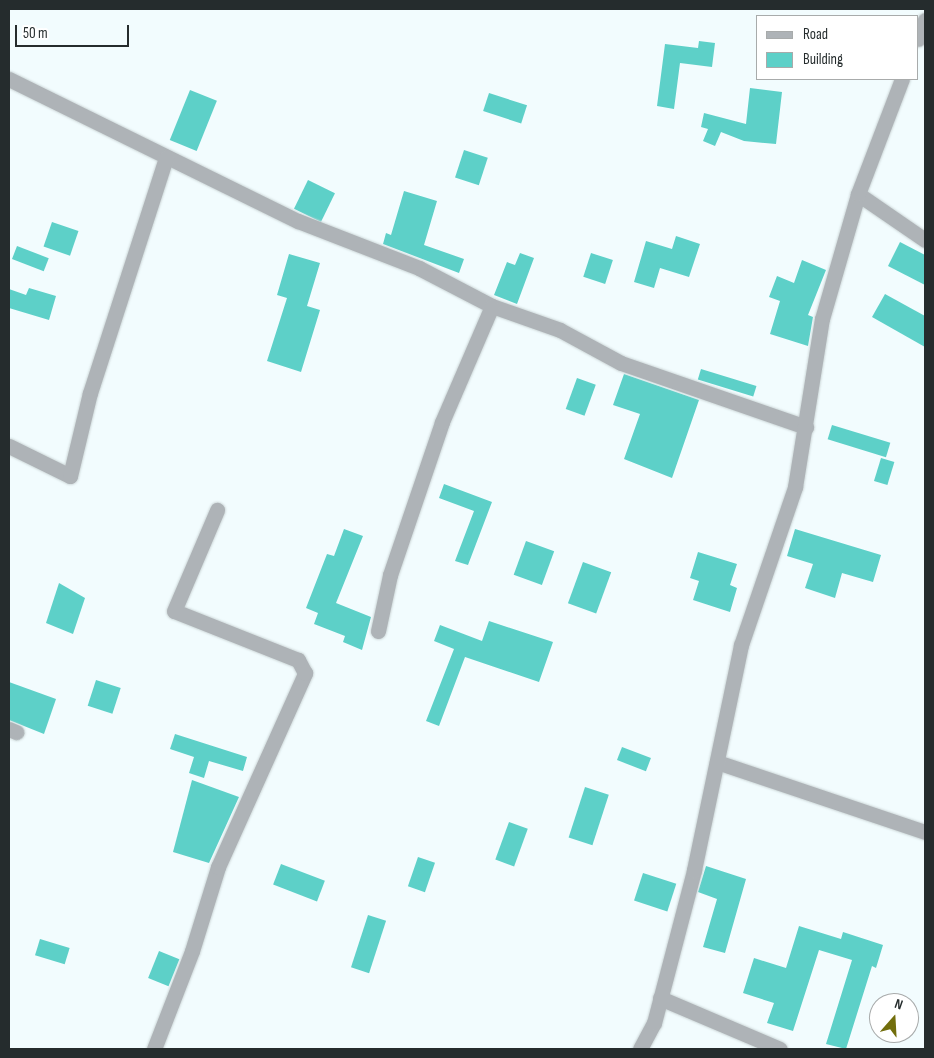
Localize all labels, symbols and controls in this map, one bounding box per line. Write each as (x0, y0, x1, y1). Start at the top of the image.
scale bar (18, 15, 131, 47)
legend (756, 15, 919, 80)
text: 50 m (23, 24, 48, 43)
text: Road (803, 25, 828, 44)
text: Building (803, 50, 843, 69)
north arrow (869, 993, 919, 1043)
text: N (892, 995, 905, 1014)

